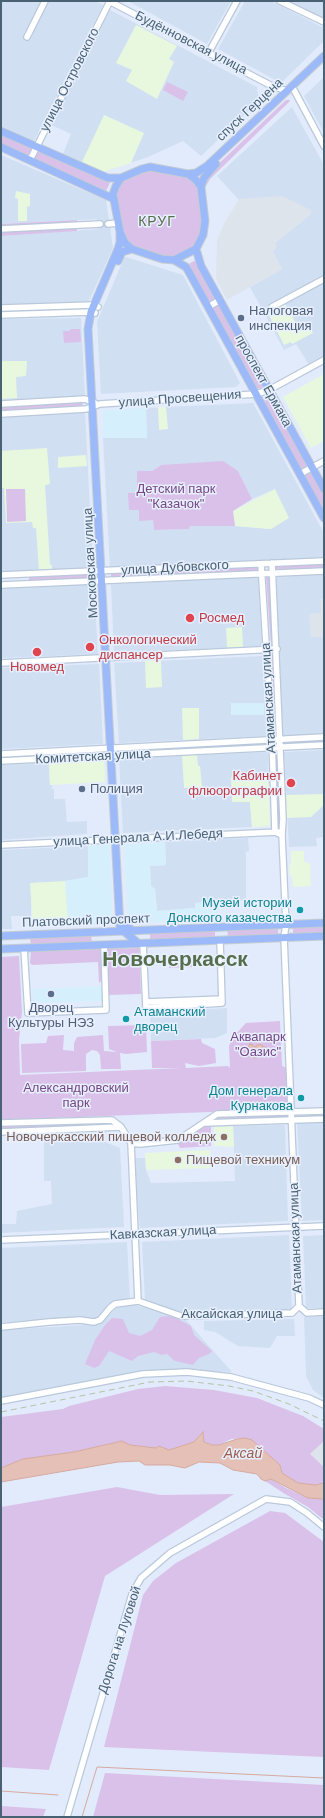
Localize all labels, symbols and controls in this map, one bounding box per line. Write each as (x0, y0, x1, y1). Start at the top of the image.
street label: Будённовская улица (132, 8, 250, 78)
street label: улица Островского (37, 26, 103, 134)
street label: спуск Герцена (214, 75, 286, 145)
district label: КРУГ (138, 214, 176, 230)
place label: Налоговая инспекция (249, 303, 313, 334)
marker: Налоговая инспекция (236, 313, 246, 323)
street label: проспект Ермака (231, 332, 295, 430)
street label: улица Просвещения (118, 387, 242, 411)
park label: Детский парк "Казачок" (137, 481, 215, 512)
street label: Московская улица (80, 507, 102, 619)
street label: улица Дубовского (121, 557, 229, 579)
place label: Росмед (199, 610, 244, 626)
marker: Росмед (184, 612, 196, 624)
place label: Онкологический диспансер (99, 632, 197, 663)
marker: Онкологический диспансер (84, 641, 96, 653)
street label: Атаманская улица (258, 642, 280, 754)
marker: Новомед (31, 646, 43, 658)
place label: Новомед (10, 659, 64, 675)
street label: Комитетская улица (35, 746, 151, 768)
place label: Кабинет флюорографии (188, 768, 282, 799)
marker: Кабинет флюорографии (285, 777, 297, 789)
place label: Полиция (90, 781, 143, 797)
marker: Полиция (77, 784, 87, 794)
street label: улица Генерала А.И.Лебедя (53, 826, 223, 850)
place label: Музей истории Донского казачества (167, 895, 292, 926)
marker: Музей истории Донского казачества (295, 905, 305, 915)
street label: Платовский проспект (22, 911, 150, 931)
district label: Новочеркасск (102, 947, 248, 973)
marker: Дворец Культуры НЭЗ (46, 989, 56, 999)
place label: Дворец Культуры НЭЗ (8, 1000, 94, 1031)
place label: Атаманский дворец (134, 1004, 205, 1035)
marker: Атаманский дворец (121, 1014, 131, 1024)
park label: Аквапарк "Оазис" (230, 1029, 286, 1060)
park label: Александровский парк (23, 1080, 129, 1111)
place label: Дом генерала Курнакова (209, 1083, 293, 1114)
marker: Дом генерала Курнакова (296, 1093, 306, 1103)
place label: Новочеркасский пищевой колледж (6, 1129, 216, 1145)
marker: Новочеркасский пищевой колледж (219, 1132, 229, 1142)
place label: Пищевой техникум (186, 1152, 300, 1168)
marker: Пищевой техникум (173, 1155, 183, 1165)
street label: Атаманская улица (286, 1182, 306, 1294)
street label: Кавказская улица (109, 1222, 217, 1244)
street label: Аксайская улица (181, 1306, 283, 1322)
water label: Аксай (224, 1446, 262, 1462)
street label: Дорога на Луговой (95, 1584, 145, 1696)

